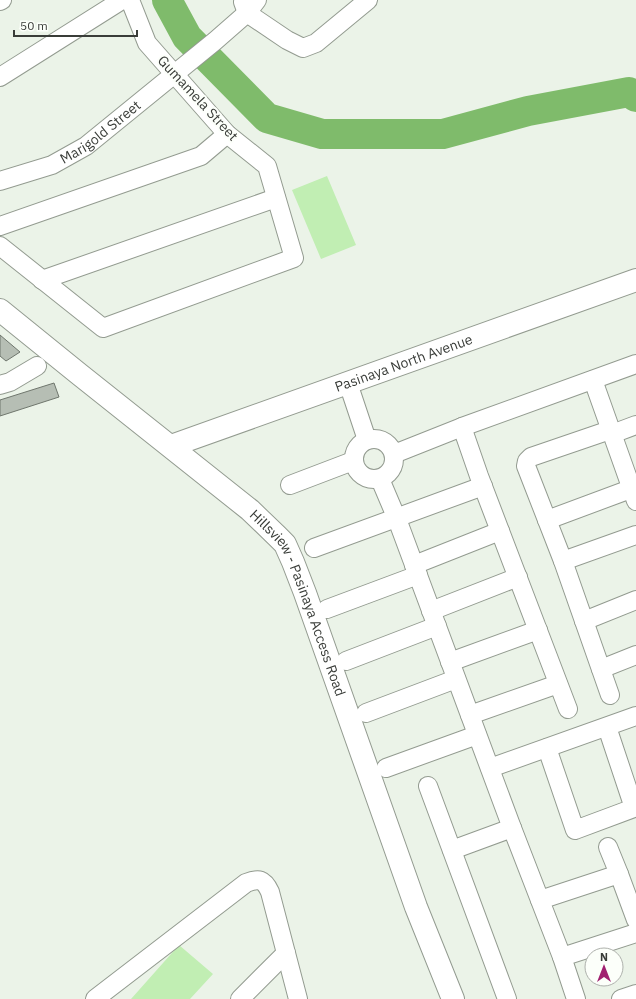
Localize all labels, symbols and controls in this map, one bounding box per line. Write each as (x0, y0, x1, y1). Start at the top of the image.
scale bar (14, 12, 137, 38)
text: 50 m (20, 18, 48, 33)
street label: Gumamela Street (154, 52, 242, 145)
street label: Marigold Street (57, 96, 144, 168)
street label: Pasinaya North Avenue (332, 330, 475, 396)
street label: Hillsview - Pasinaya Access Road (246, 506, 350, 699)
north arrow (584, 947, 624, 987)
text: N (600, 950, 608, 964)

